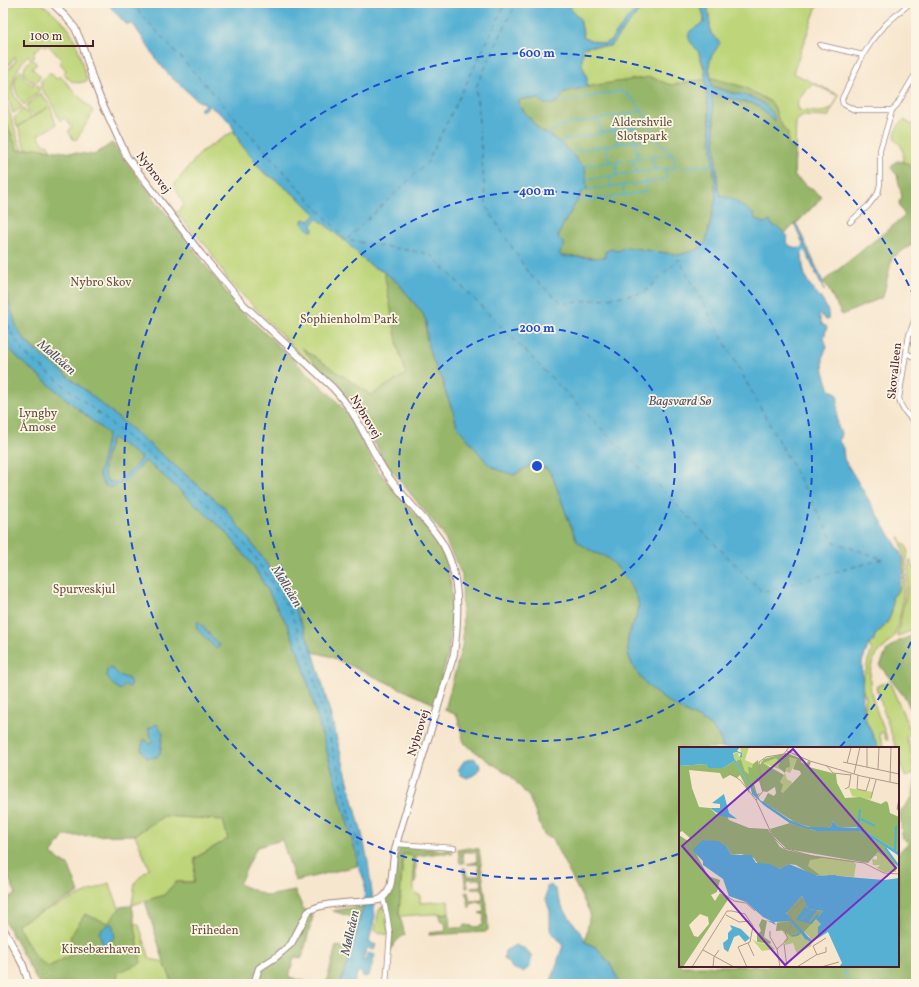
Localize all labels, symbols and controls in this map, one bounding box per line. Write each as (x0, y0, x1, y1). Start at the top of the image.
scale bar (24, 22, 93, 48)
text: 100 m (30, 29, 63, 45)
text: 600 m (519, 46, 555, 62)
park label: Aldershvile Slotspark (612, 115, 673, 145)
street label: Nybrovej (132, 149, 174, 197)
text: 400 m (519, 184, 555, 200)
park label: Nybro Skov (70, 275, 132, 291)
park label: Sophienholm Park (300, 312, 398, 328)
text: 200 m (519, 321, 555, 337)
water label: Mølleåen (32, 335, 79, 380)
street label: Skovalleen (884, 342, 906, 400)
street label: Nybrovej (346, 392, 384, 442)
water label: Bagsværd Sø (649, 393, 713, 411)
park label: Lyngby Åmose (19, 406, 58, 436)
centre of rings (530, 459, 544, 473)
water label: Mølleåen (266, 562, 306, 611)
park label: Spurveskjul (53, 582, 116, 598)
street label: Nybrovej (404, 707, 434, 759)
inset map (679, 747, 899, 967)
water label: Mølleåen (337, 908, 365, 958)
park label: Friheden (191, 923, 239, 939)
park label: Kirsebærhaven (61, 942, 141, 958)

